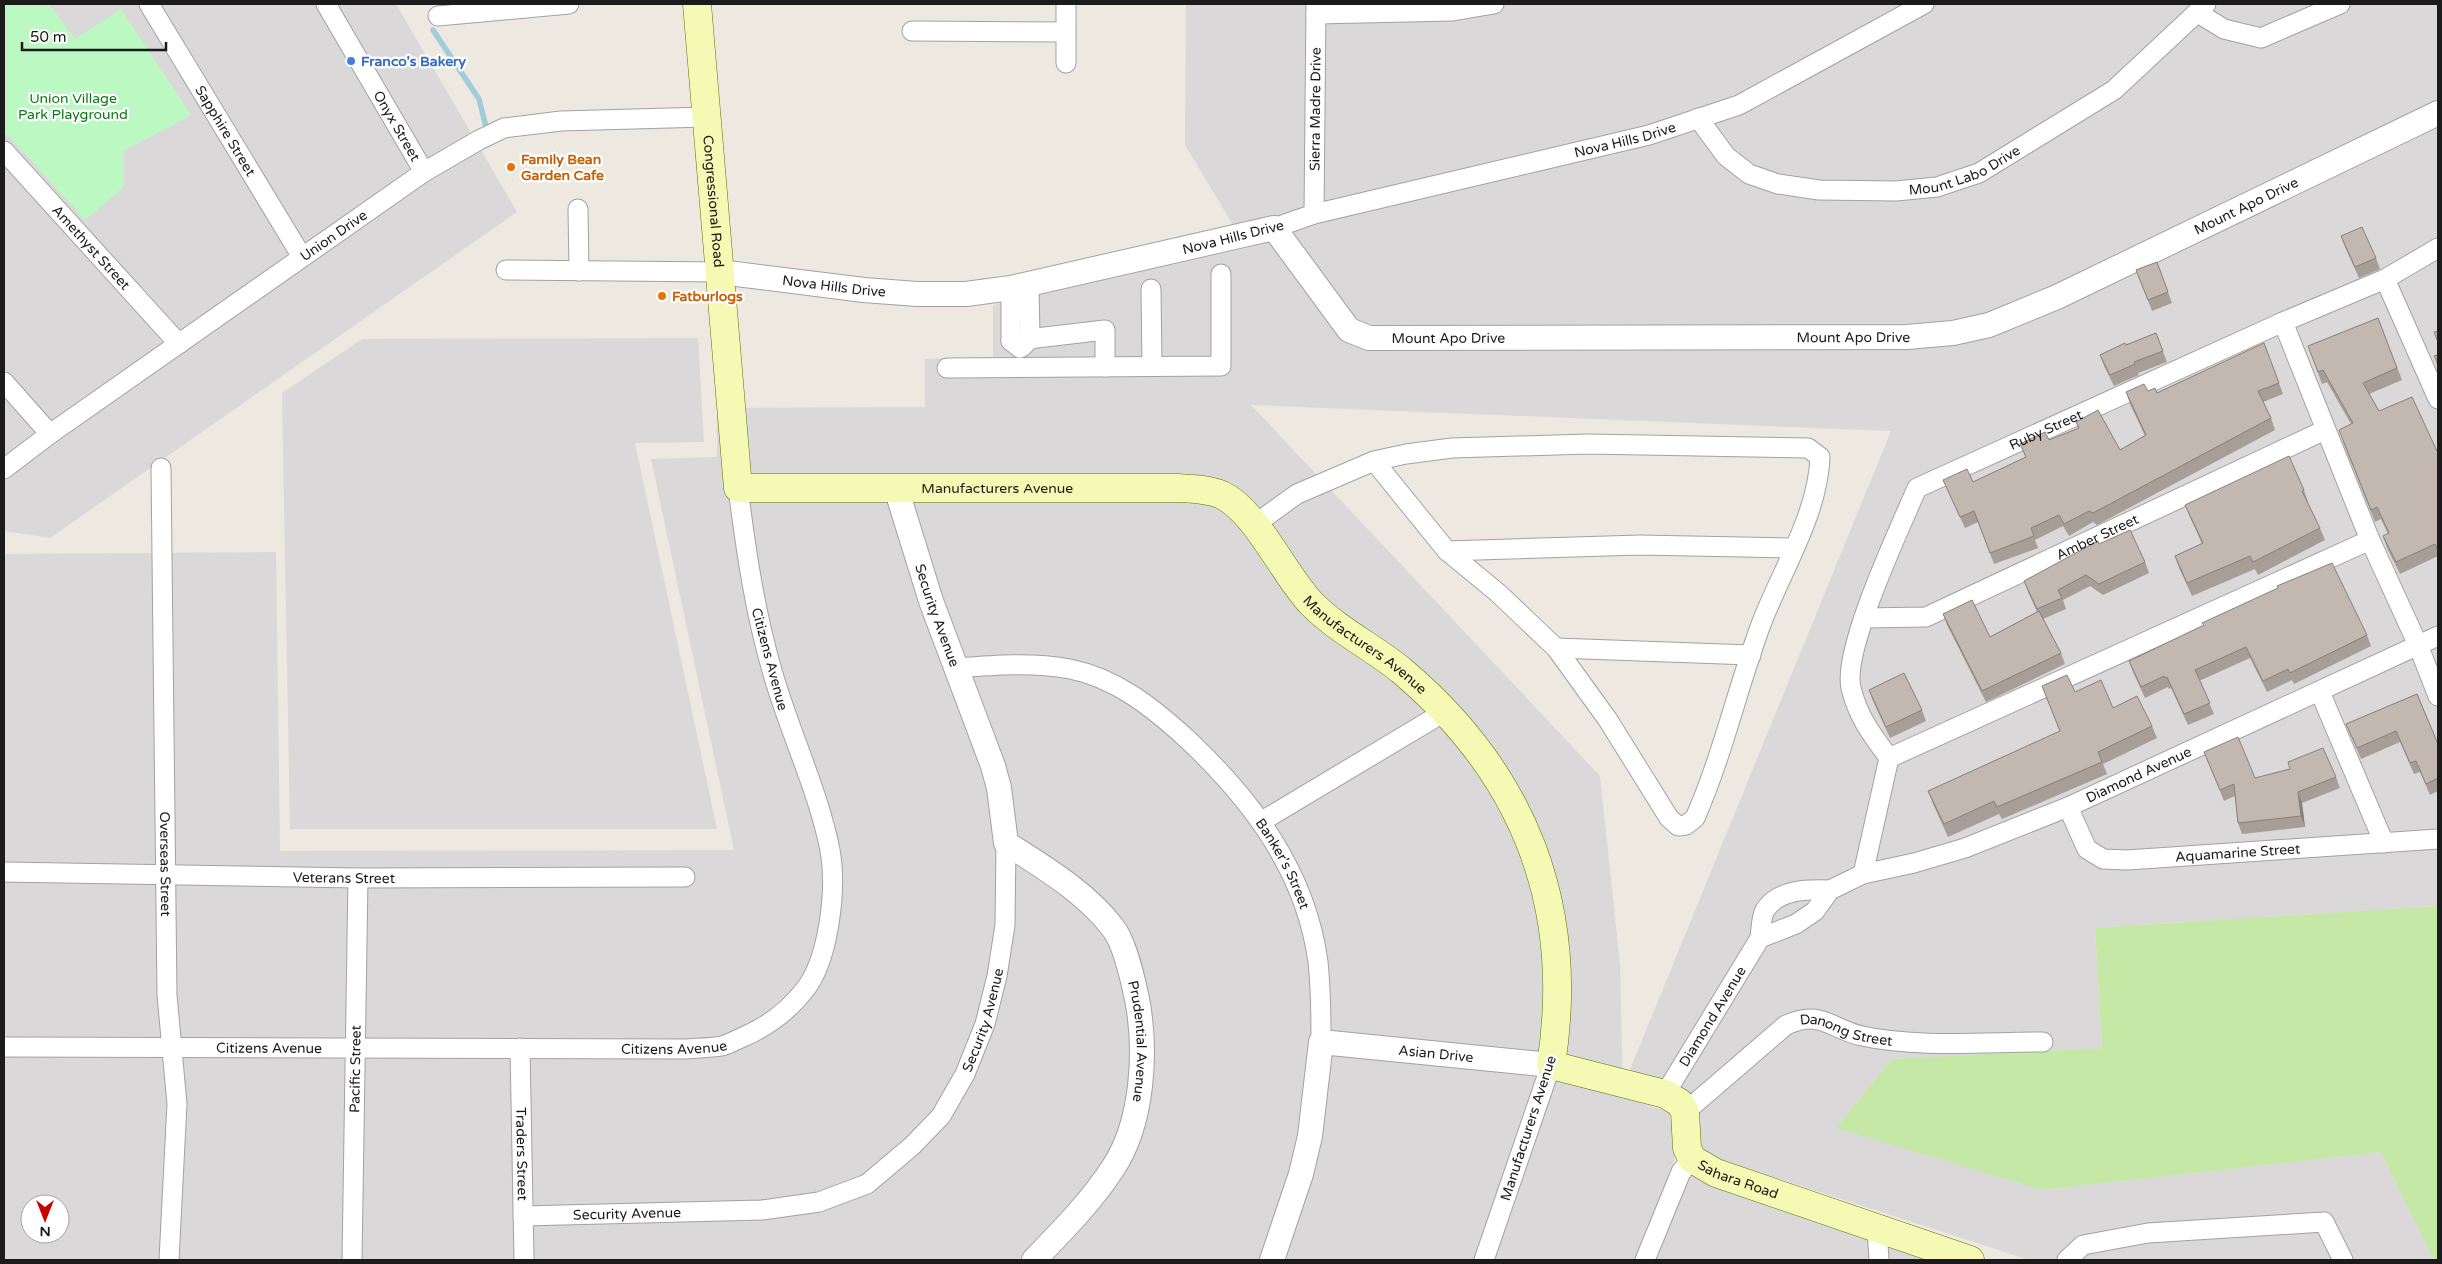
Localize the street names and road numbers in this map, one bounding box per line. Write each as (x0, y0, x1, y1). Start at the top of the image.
street label: Sierra Madre Drive (1306, 47, 1325, 171)
street label: Sapphire Street (191, 82, 259, 180)
street label: Onyx Street (369, 88, 424, 165)
street label: Nova Hills Drive (1573, 119, 1678, 161)
street label: Congressional Road (699, 134, 727, 268)
street label: Mount Labo Drive (1908, 142, 2023, 199)
street label: Mount Apo Drive (2191, 174, 2301, 239)
street label: Amethyst Street (48, 202, 134, 294)
street label: Union Drive (297, 207, 371, 265)
street label: Nova Hills Drive (1181, 217, 1286, 258)
street label: Nova Hills Drive (781, 272, 887, 301)
street label: Mount Apo Drive (1797, 329, 1910, 346)
street label: Mount Apo Drive (1392, 330, 1505, 347)
street label: Ruby Street (2007, 406, 2086, 454)
street label: Manufacturers Avenue (921, 480, 1073, 497)
street label: Amber Street (2053, 510, 2142, 564)
street label: Security Avenue (911, 562, 963, 670)
street label: Manufacturers Avenue (1299, 592, 1430, 698)
street label: Citizens Avenue (748, 606, 791, 713)
street label: Diamond Avenue (2083, 743, 2194, 807)
street label: Overseas Street (156, 811, 174, 917)
street label: Banker's Street (1252, 815, 1313, 912)
street label: Aquamarine Street (2175, 840, 2302, 866)
street label: Veterans Street (293, 869, 396, 887)
street label: Diamond Avenue (1676, 963, 1750, 1070)
street label: Security Avenue (959, 967, 1007, 1074)
street label: Prudential Avenue (1124, 979, 1150, 1103)
street label: Danong Street (1799, 1011, 1894, 1050)
street label: Pacific Street (346, 1024, 365, 1113)
street label: Citizens Avenue (621, 1037, 729, 1058)
street label: Citizens Avenue (216, 1040, 322, 1057)
street label: Asian Drive (1398, 1042, 1474, 1066)
street label: Manufacturers Avenue (1497, 1053, 1560, 1203)
street label: Traders Street (512, 1107, 531, 1202)
street label: Sahara Road (1695, 1156, 1781, 1203)
street label: Security Avenue (573, 1204, 681, 1224)

